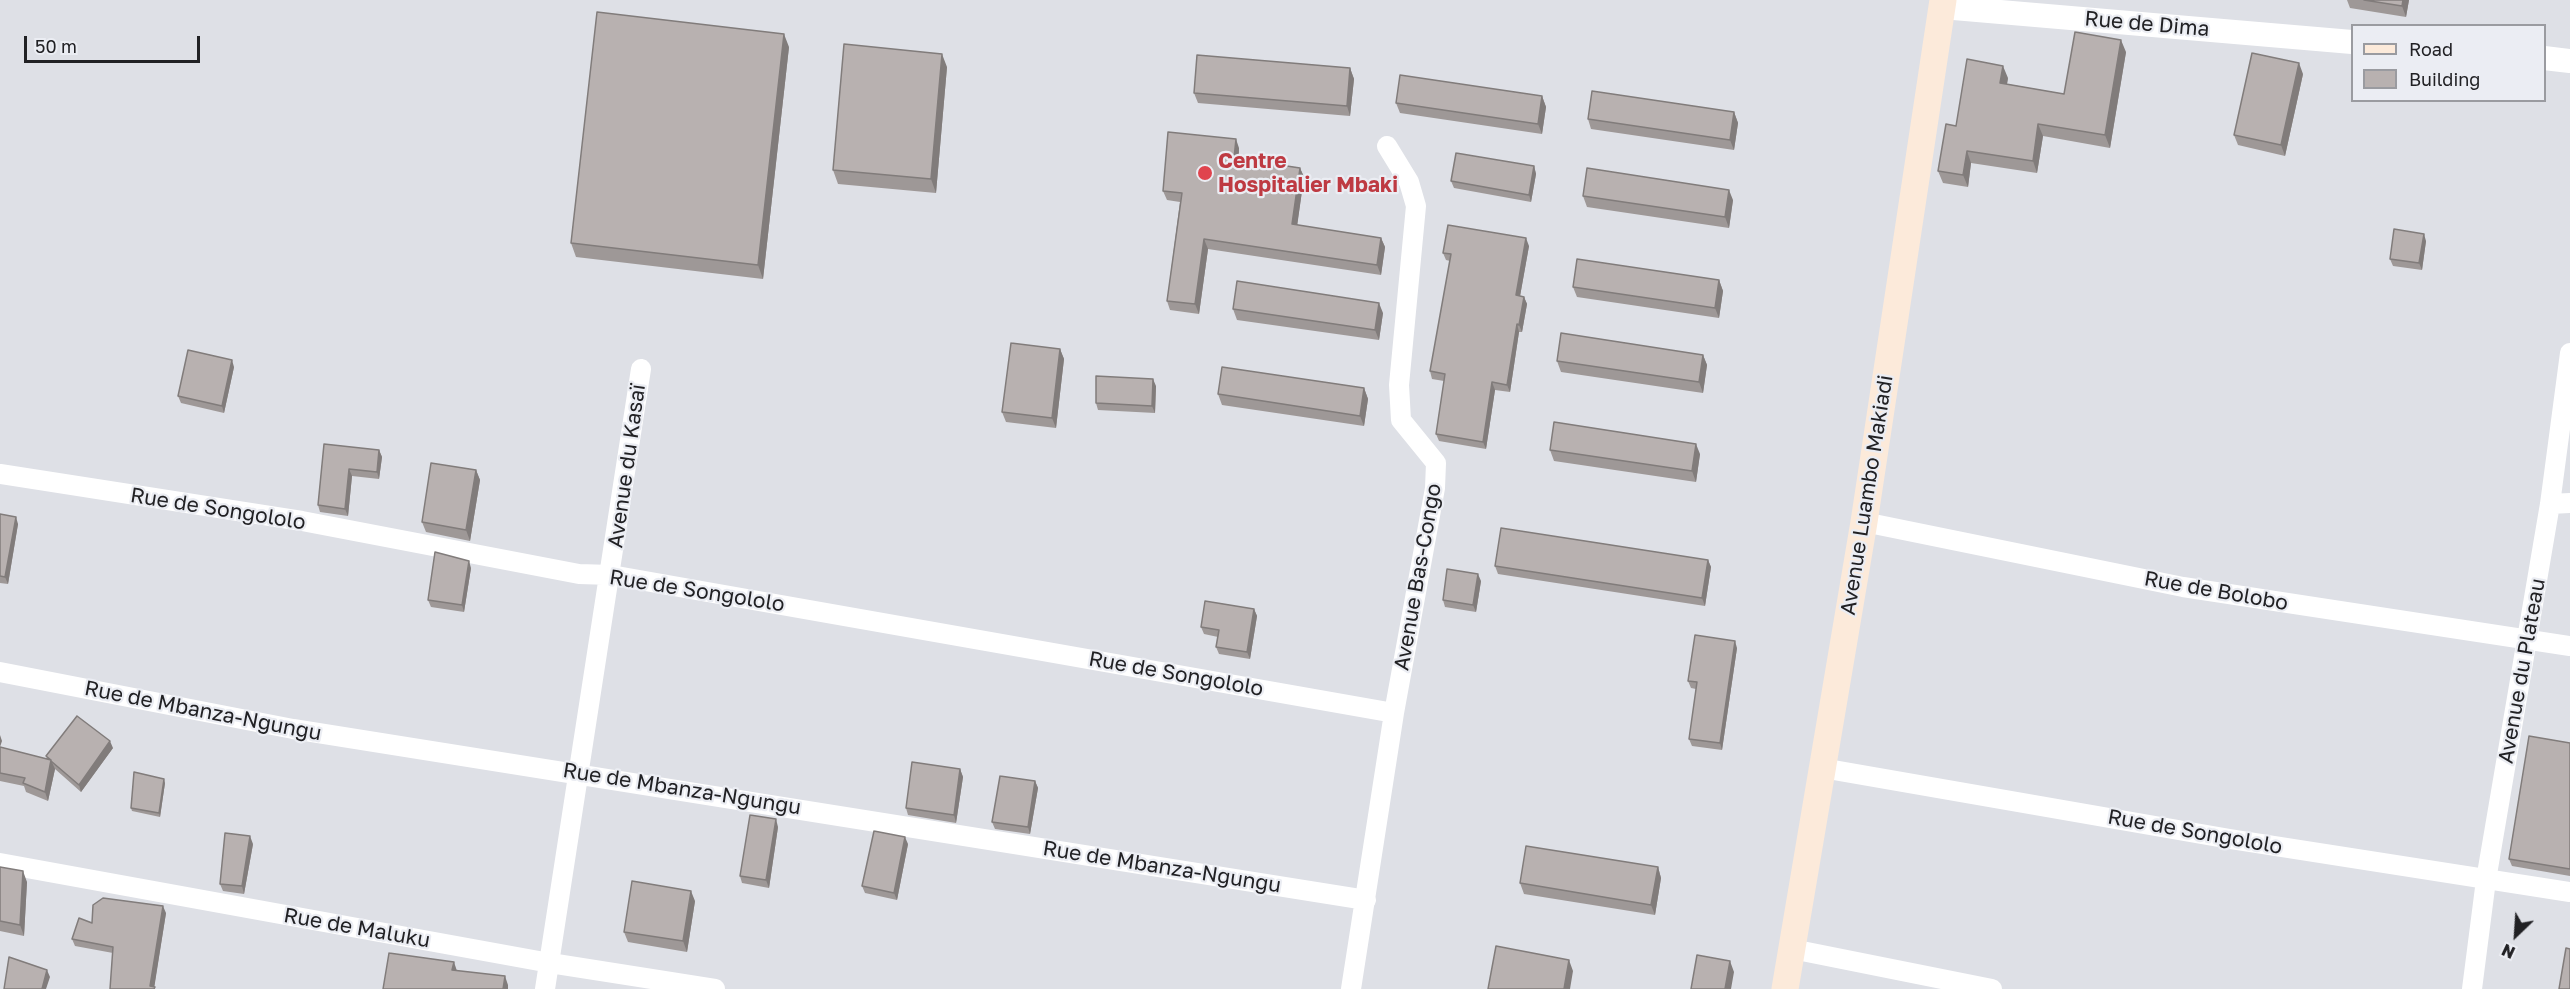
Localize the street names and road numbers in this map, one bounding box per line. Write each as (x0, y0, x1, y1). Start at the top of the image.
street label: Rue de Dima (2084, 6, 2210, 42)
street label: Avenue Luambo Makiadi (1836, 373, 1898, 617)
street label: Avenue du Kasaï (603, 383, 651, 549)
street label: Avenue Bas-Congo (1389, 481, 1447, 673)
street label: Rue de Songololo (129, 483, 307, 535)
street label: Rue de Songololo (608, 565, 786, 617)
street label: Rue de Bolobo (2142, 566, 2290, 616)
street label: Avenue du Plateau (2493, 576, 2551, 766)
street label: Rue de Songololo (1087, 646, 1265, 702)
street label: Rue de Mbanza-Ngungu (82, 676, 324, 746)
street label: Rue de Mbanza-Ngungu (561, 758, 803, 820)
street label: Rue de Songololo (2106, 804, 2284, 860)
street label: Rue de Mbanza-Ngungu (1041, 836, 1283, 898)
street label: Rue de Maluku (282, 903, 432, 953)

